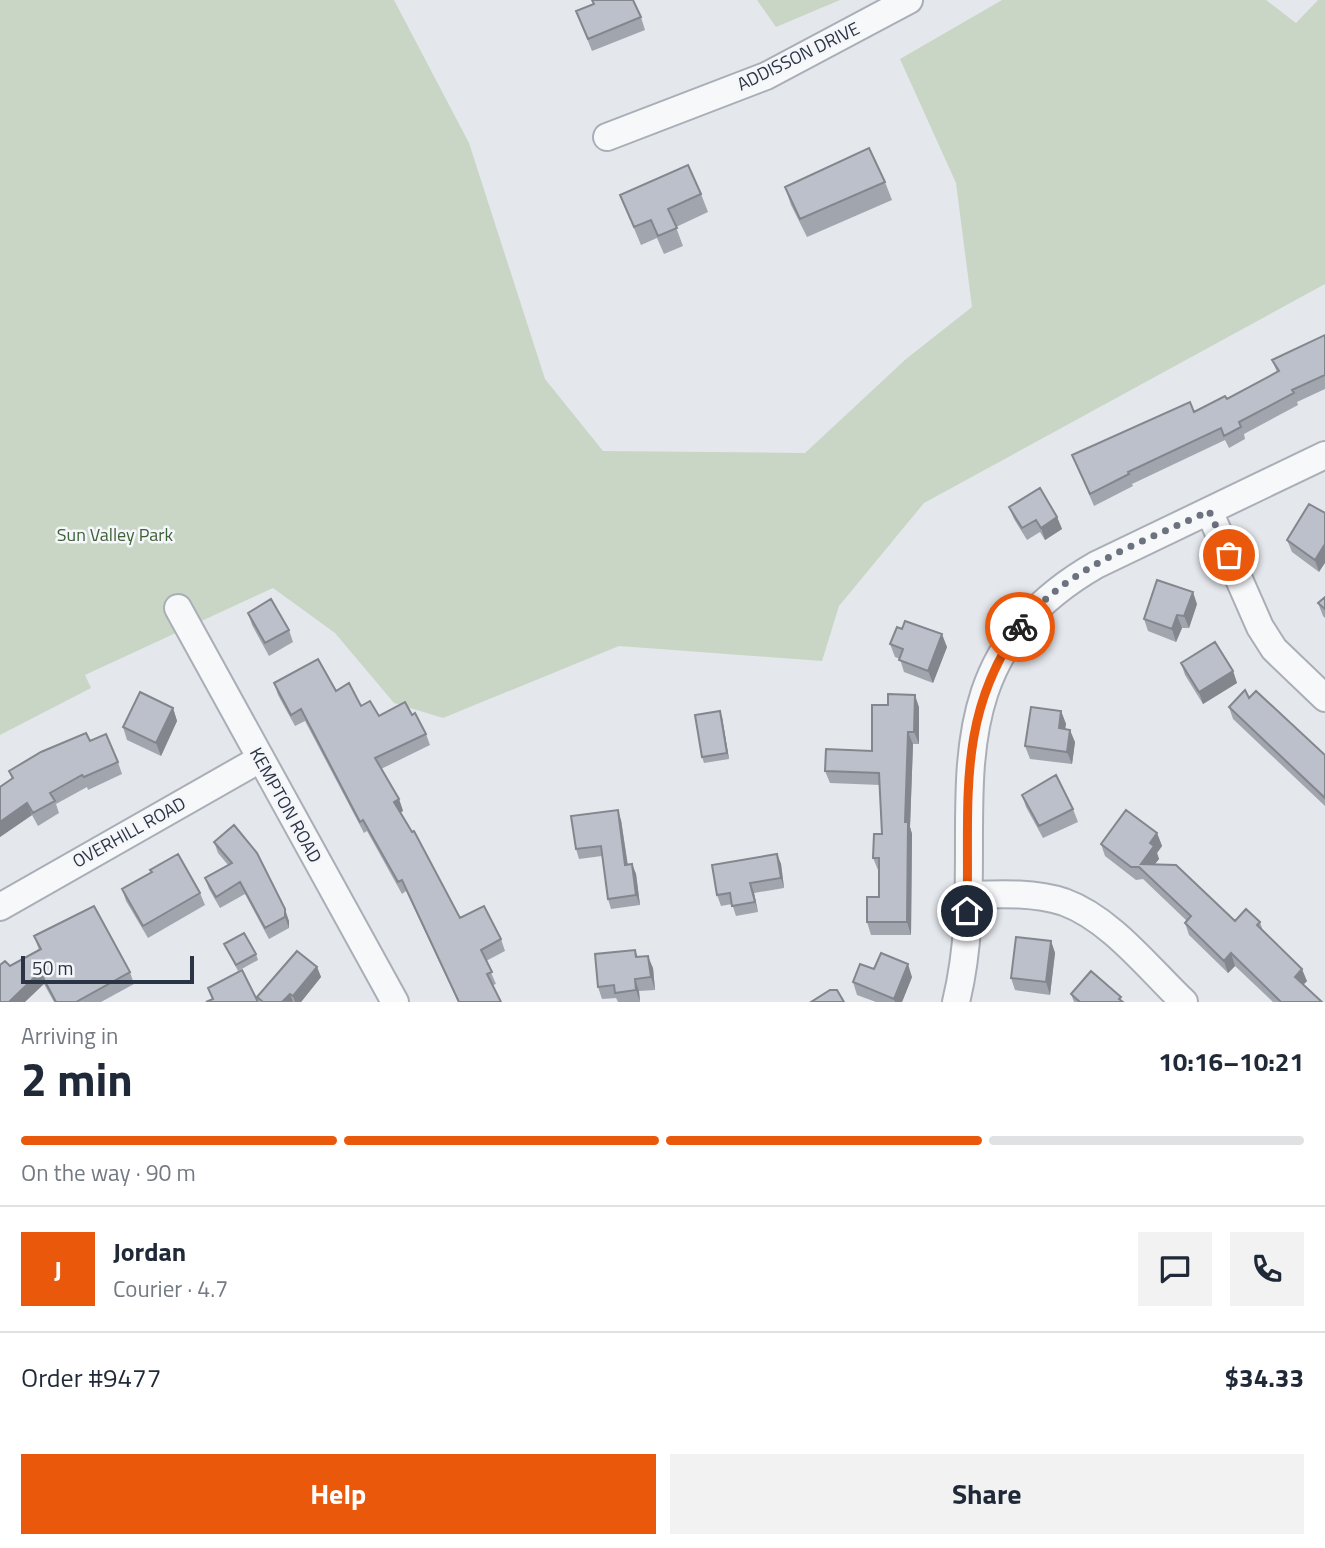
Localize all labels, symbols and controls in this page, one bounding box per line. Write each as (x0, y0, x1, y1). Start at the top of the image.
street label: ADDISSON DRIVE (732, 15, 864, 97)
park label: Sun Valley Park (57, 521, 174, 548)
pin (1199, 525, 1259, 585)
icon: bag (1210, 536, 1248, 574)
courier (985, 592, 1055, 662)
icon: bike (1001, 608, 1039, 646)
street label: KEMPTON ROAD (243, 742, 329, 868)
street label: OVERHILL ROAD (67, 790, 191, 874)
pin (937, 881, 997, 941)
icon: home (948, 892, 986, 930)
scale bar (21, 953, 194, 985)
text: 50 m (32, 953, 73, 982)
text: Arriving in (21, 1018, 118, 1053)
text: 10:16–10:21 (1158, 1042, 1304, 1081)
text: 2 min (21, 1044, 133, 1114)
text: On the way · 90 m (21, 1155, 196, 1190)
text: Jordan (113, 1232, 186, 1271)
button: chat (1138, 1232, 1212, 1306)
button: phone (1230, 1232, 1304, 1306)
text: J (54, 1250, 62, 1289)
text: Courier · 4.7 (113, 1271, 228, 1306)
text: Order #9477 (21, 1358, 161, 1397)
text: $34.33 (1225, 1358, 1304, 1397)
button: Help (21, 1454, 656, 1534)
button: Share (670, 1454, 1304, 1534)

